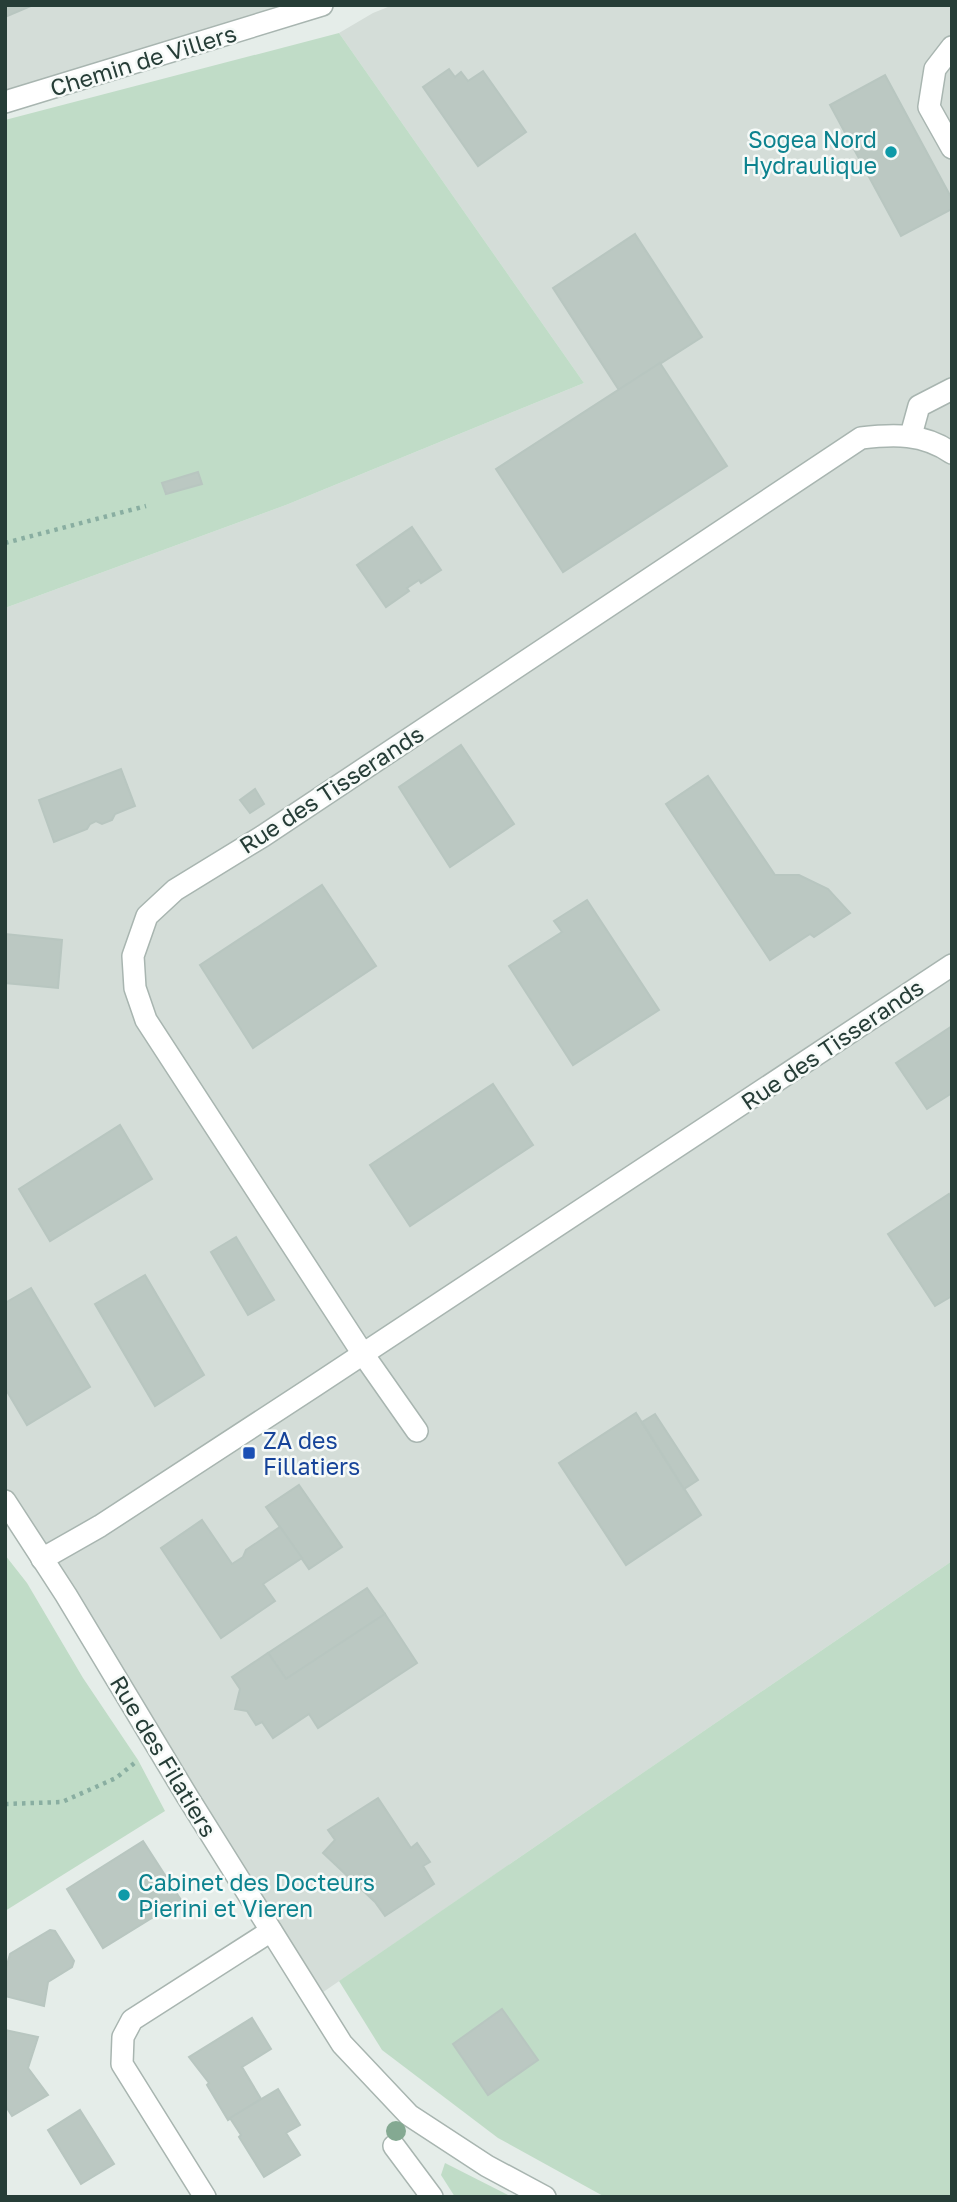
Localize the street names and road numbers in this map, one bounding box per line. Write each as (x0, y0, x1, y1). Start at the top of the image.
street label: Chemin de Villers (46, 18, 240, 102)
street label: Rue des Tisserands (234, 719, 428, 859)
street label: Rue des Tisserands (735, 973, 929, 1115)
street label: Rue des Filatiers (105, 1670, 223, 1842)

